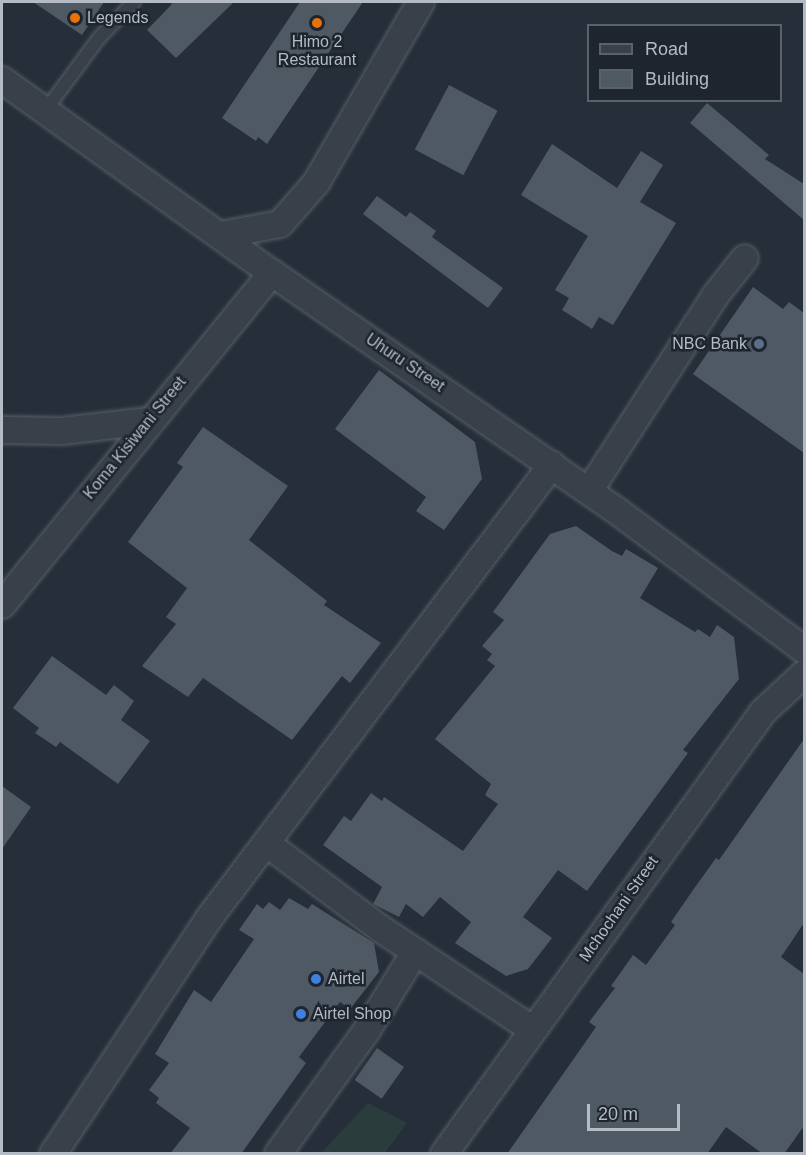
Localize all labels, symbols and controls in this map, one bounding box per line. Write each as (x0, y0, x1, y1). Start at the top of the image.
place label: Legends (87, 8, 148, 28)
marker: Legends (68, 11, 82, 25)
marker: Himo 2 Restaurant (310, 16, 324, 30)
legend (587, 24, 782, 102)
place label: Himo 2 Restaurant (278, 32, 356, 70)
text: Road (645, 39, 688, 59)
text: Building (645, 69, 709, 89)
street label: Uhuru Street (362, 330, 448, 396)
place label: NBC Bank (672, 334, 747, 354)
marker: NBC Bank (752, 337, 766, 351)
street label: Koma Kisiwani Street (80, 373, 190, 503)
street label: Mchochani Street (575, 852, 663, 966)
place label: Airtel (328, 969, 364, 989)
marker: Airtel (309, 972, 323, 986)
place label: Airtel Shop (313, 1004, 391, 1024)
marker: Airtel Shop (294, 1007, 308, 1021)
scale bar (590, 1092, 683, 1130)
text: 20 m (598, 1104, 638, 1124)

